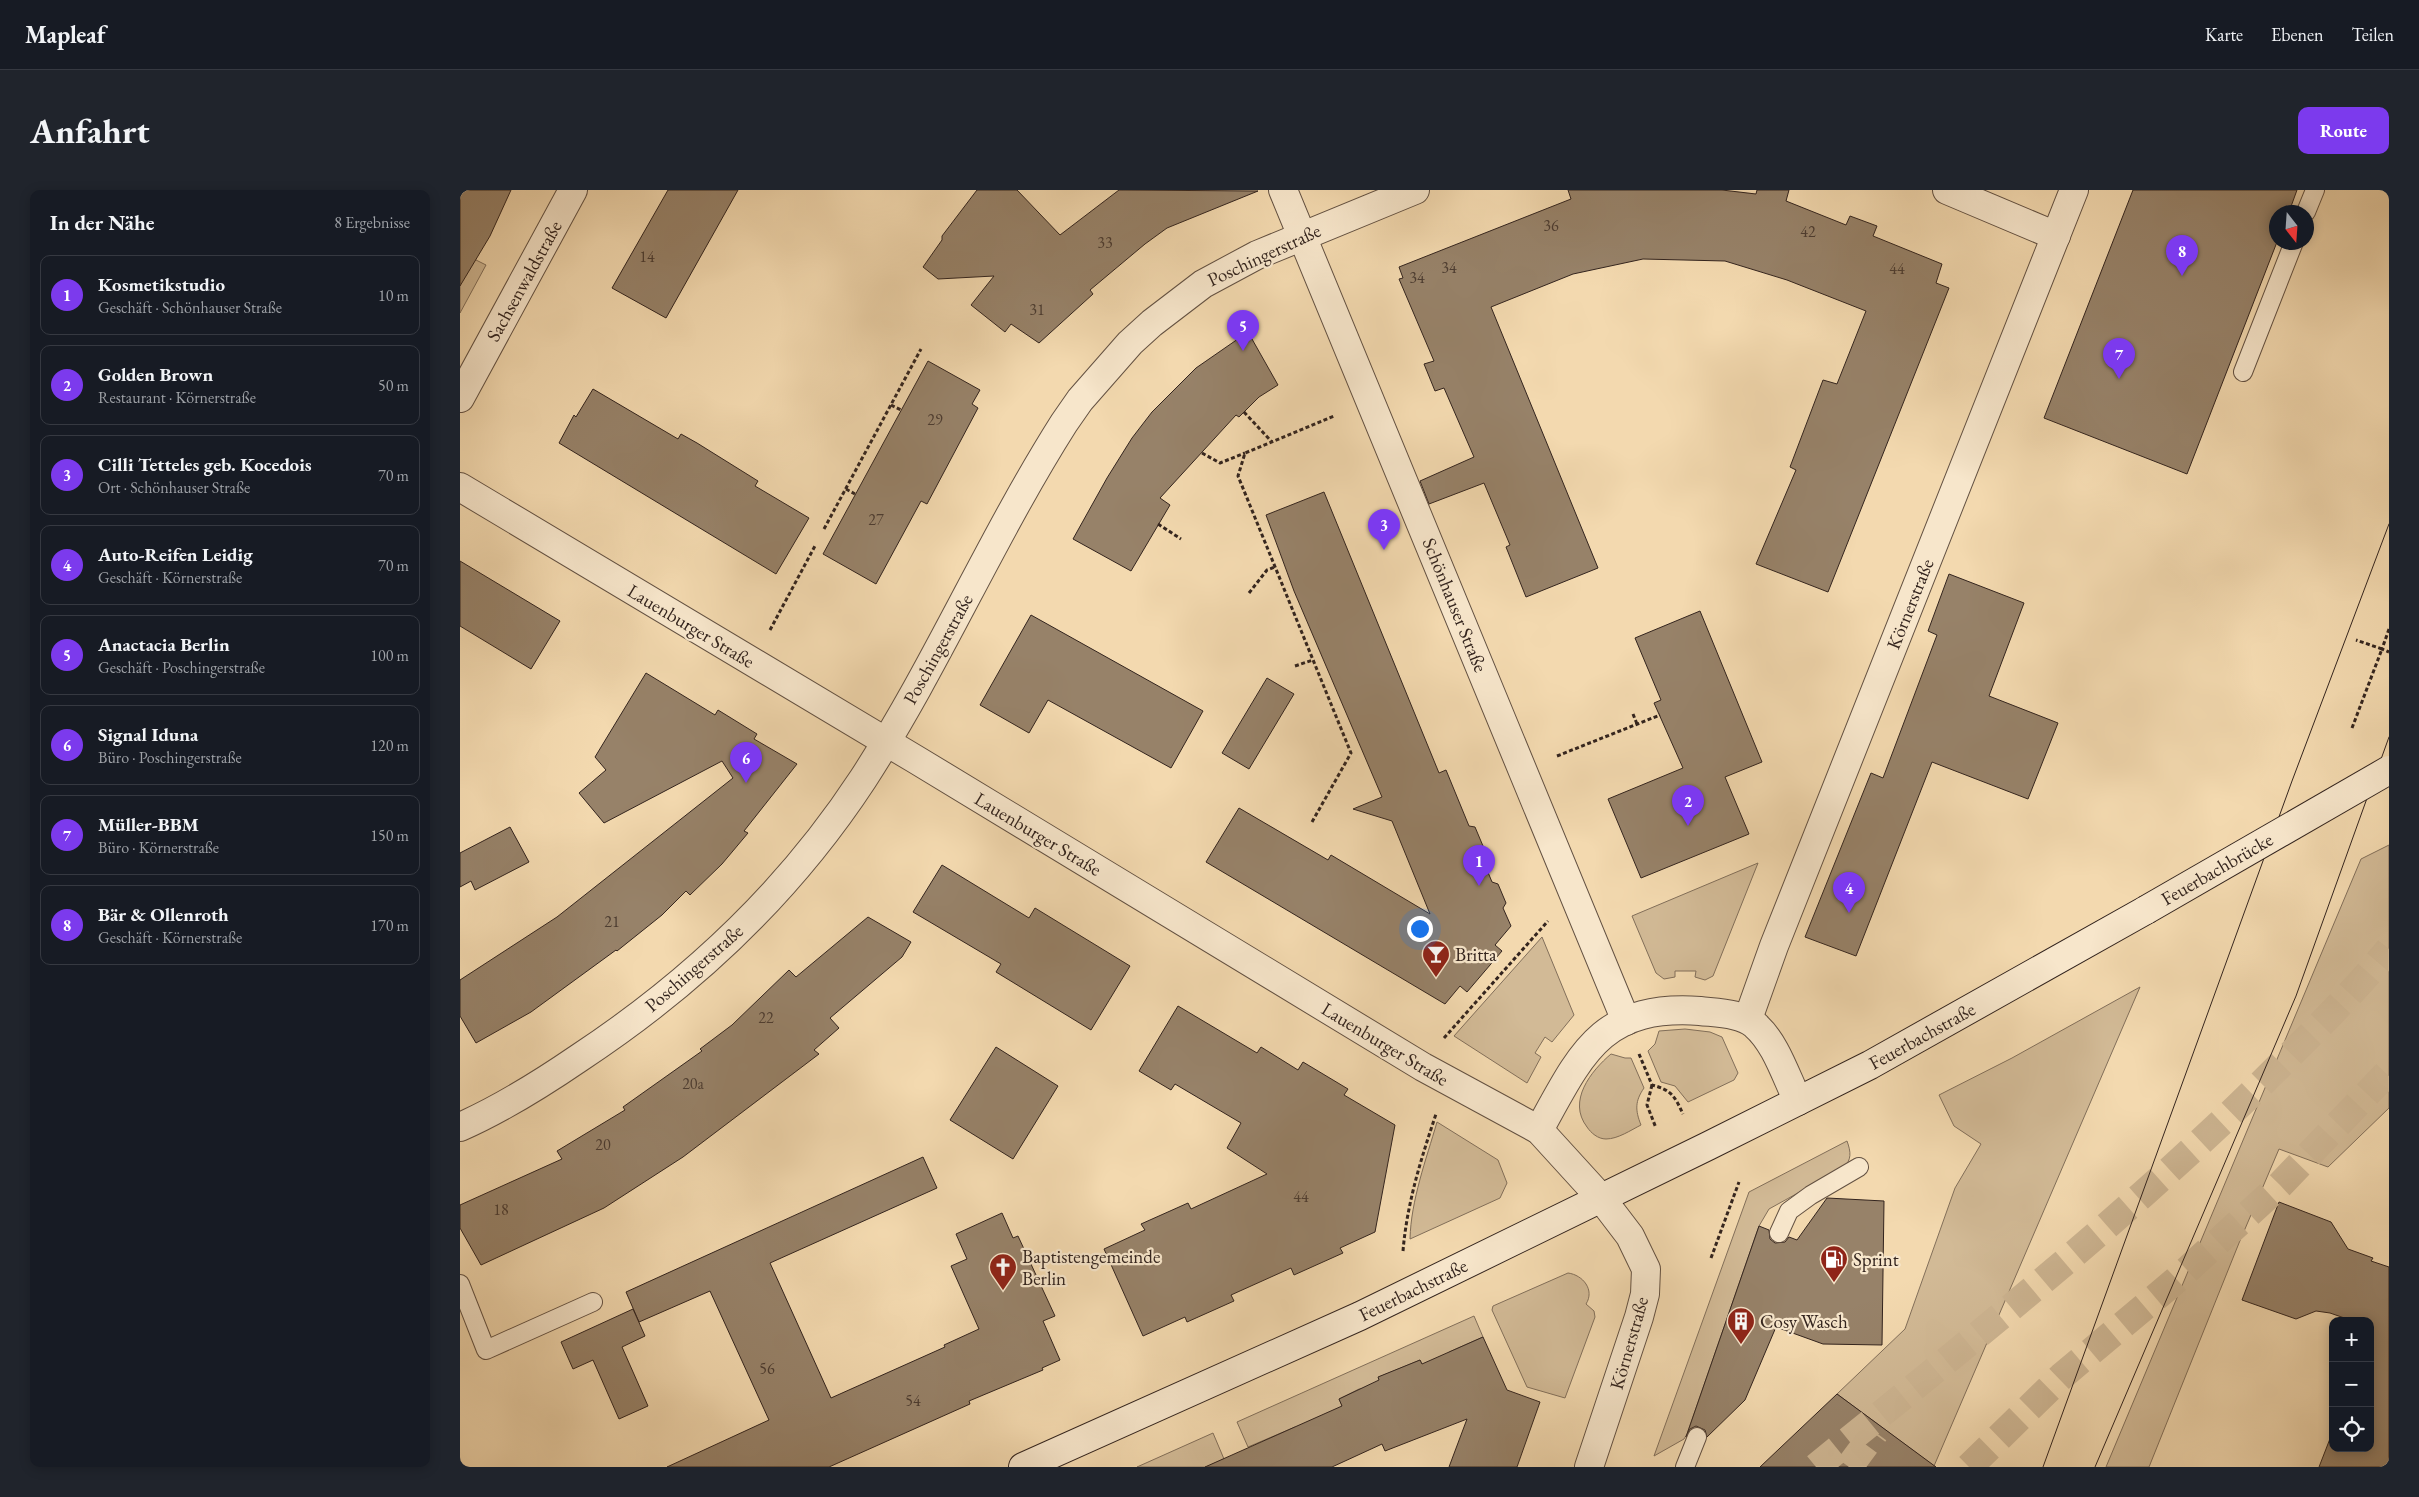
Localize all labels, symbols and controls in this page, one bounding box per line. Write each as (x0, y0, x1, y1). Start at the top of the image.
text: Mapleaf (25, 19, 106, 50)
text: Karte (2205, 23, 2243, 46)
text: Ebenen (2271, 23, 2324, 46)
text: Teilen (2352, 23, 2394, 46)
button: Route (2298, 107, 2389, 154)
text: Anfahrt (30, 108, 150, 153)
north arrow (2269, 205, 2314, 250)
text: In der Nähe (50, 209, 155, 236)
text: 8 Ergebnisse (334, 212, 410, 233)
house number: 36 (1543, 215, 1559, 236)
street label: Sachsenwaldstraße (480, 216, 568, 346)
street label: Poschingerstraße (1203, 218, 1325, 292)
house number: 42 (1800, 221, 1816, 242)
house number: 33 (1097, 232, 1113, 253)
pin: 8 (2166, 235, 2198, 276)
house number: 14 (639, 246, 655, 267)
house number: 34 (1441, 257, 1457, 278)
house number: 44 (1889, 258, 1905, 279)
house number: 34 (1409, 267, 1425, 288)
text: Kosmetikstudio (98, 272, 225, 297)
text: 1 (63, 285, 71, 306)
text: 10 m (378, 285, 409, 306)
text: Geschäft · Schönhauser Straße (98, 297, 282, 318)
house number: 31 (1029, 299, 1045, 320)
pin: 5 (1227, 310, 1259, 351)
pin: 7 (2103, 338, 2135, 379)
text: Golden Brown (98, 362, 213, 387)
text: 2 (63, 375, 71, 396)
text: 50 m (378, 375, 409, 396)
text: Restaurant · Körnerstraße (98, 387, 256, 408)
house number: 29 (927, 409, 943, 430)
text: Cilli Tetteles geb. Kocedois (98, 452, 312, 477)
text: 3 (63, 465, 71, 486)
text: 70 m (378, 465, 409, 486)
text: Ort · Schönhauser Straße (98, 477, 250, 498)
house number: 27 (868, 509, 884, 530)
pin: 3 (1368, 509, 1400, 550)
street label: Schönhauser Straße (1417, 534, 1493, 676)
text: Auto-Reifen Leidig (98, 542, 253, 567)
text: 4 (63, 555, 71, 576)
text: 70 m (378, 555, 409, 576)
street label: Körnerstraße (1881, 555, 1939, 653)
text: Geschäft · Körnerstraße (98, 567, 242, 588)
street label: Lauenburger Straße (623, 578, 759, 674)
street label: Poschingerstraße (897, 589, 979, 709)
text: Anactacia Berlin (98, 632, 230, 657)
text: 5 (63, 645, 71, 666)
text: 100 m (370, 645, 409, 666)
text: Geschäft · Poschingerstraße (98, 657, 265, 678)
text: Signal Iduna (98, 722, 198, 747)
text: 6 (63, 735, 71, 756)
text: 120 m (370, 735, 409, 756)
pin: 6 (730, 742, 762, 783)
text: Büro · Poschingerstraße (98, 747, 242, 768)
pin: 2 (1672, 785, 1704, 826)
street label: Lauenburger Straße (970, 786, 1106, 882)
text: Müller-BBM (98, 812, 199, 837)
text: 7 (63, 825, 71, 846)
text: 150 m (370, 825, 409, 846)
street label: Feuerbachbrücke (2157, 827, 2277, 911)
text: Büro · Körnerstraße (98, 837, 219, 858)
pin: 1 (1463, 845, 1495, 886)
pin: 4 (1833, 872, 1865, 913)
text: Bär & Ollenroth (98, 902, 229, 927)
house number: 21 (604, 911, 620, 932)
text: 8 (63, 915, 71, 936)
text: 170 m (370, 915, 409, 936)
your location (1407, 916, 1433, 942)
street label: Poschingerstraße (640, 918, 748, 1018)
text: Geschäft · Körnerstraße (98, 927, 242, 948)
bar icon: Britta (1421, 939, 1451, 978)
place label: Britta (1455, 942, 1497, 967)
street label: Lauenburger Straße (1317, 996, 1453, 1092)
street label: Feuerbachstraße (1864, 996, 1980, 1076)
house number: 22 (758, 1007, 774, 1028)
house number: 20a (682, 1073, 704, 1094)
house number: 20 (595, 1134, 611, 1155)
house number: 44 (1293, 1186, 1309, 1207)
house number: 18 (493, 1199, 509, 1220)
place label: Baptistengemeinde Berlin (1022, 1244, 1160, 1291)
fuel station icon: Sprint (1819, 1244, 1849, 1283)
place label: Sprint (1853, 1247, 1899, 1272)
church icon: Baptistengemeinde Berlin (988, 1252, 1018, 1291)
street label: Feuerbachstraße (1355, 1253, 1471, 1327)
street label: Körnerstraße (1604, 1294, 1654, 1392)
building icon: Cosy Wasch (1726, 1306, 1756, 1345)
place label: Cosy Wasch (1760, 1309, 1848, 1334)
map controls (2329, 1317, 2374, 1452)
button: + (2329, 1317, 2374, 1362)
house number: 56 (759, 1358, 775, 1379)
button: − (2329, 1362, 2374, 1407)
house number: 54 (905, 1390, 921, 1411)
button: locate (2329, 1407, 2374, 1452)

